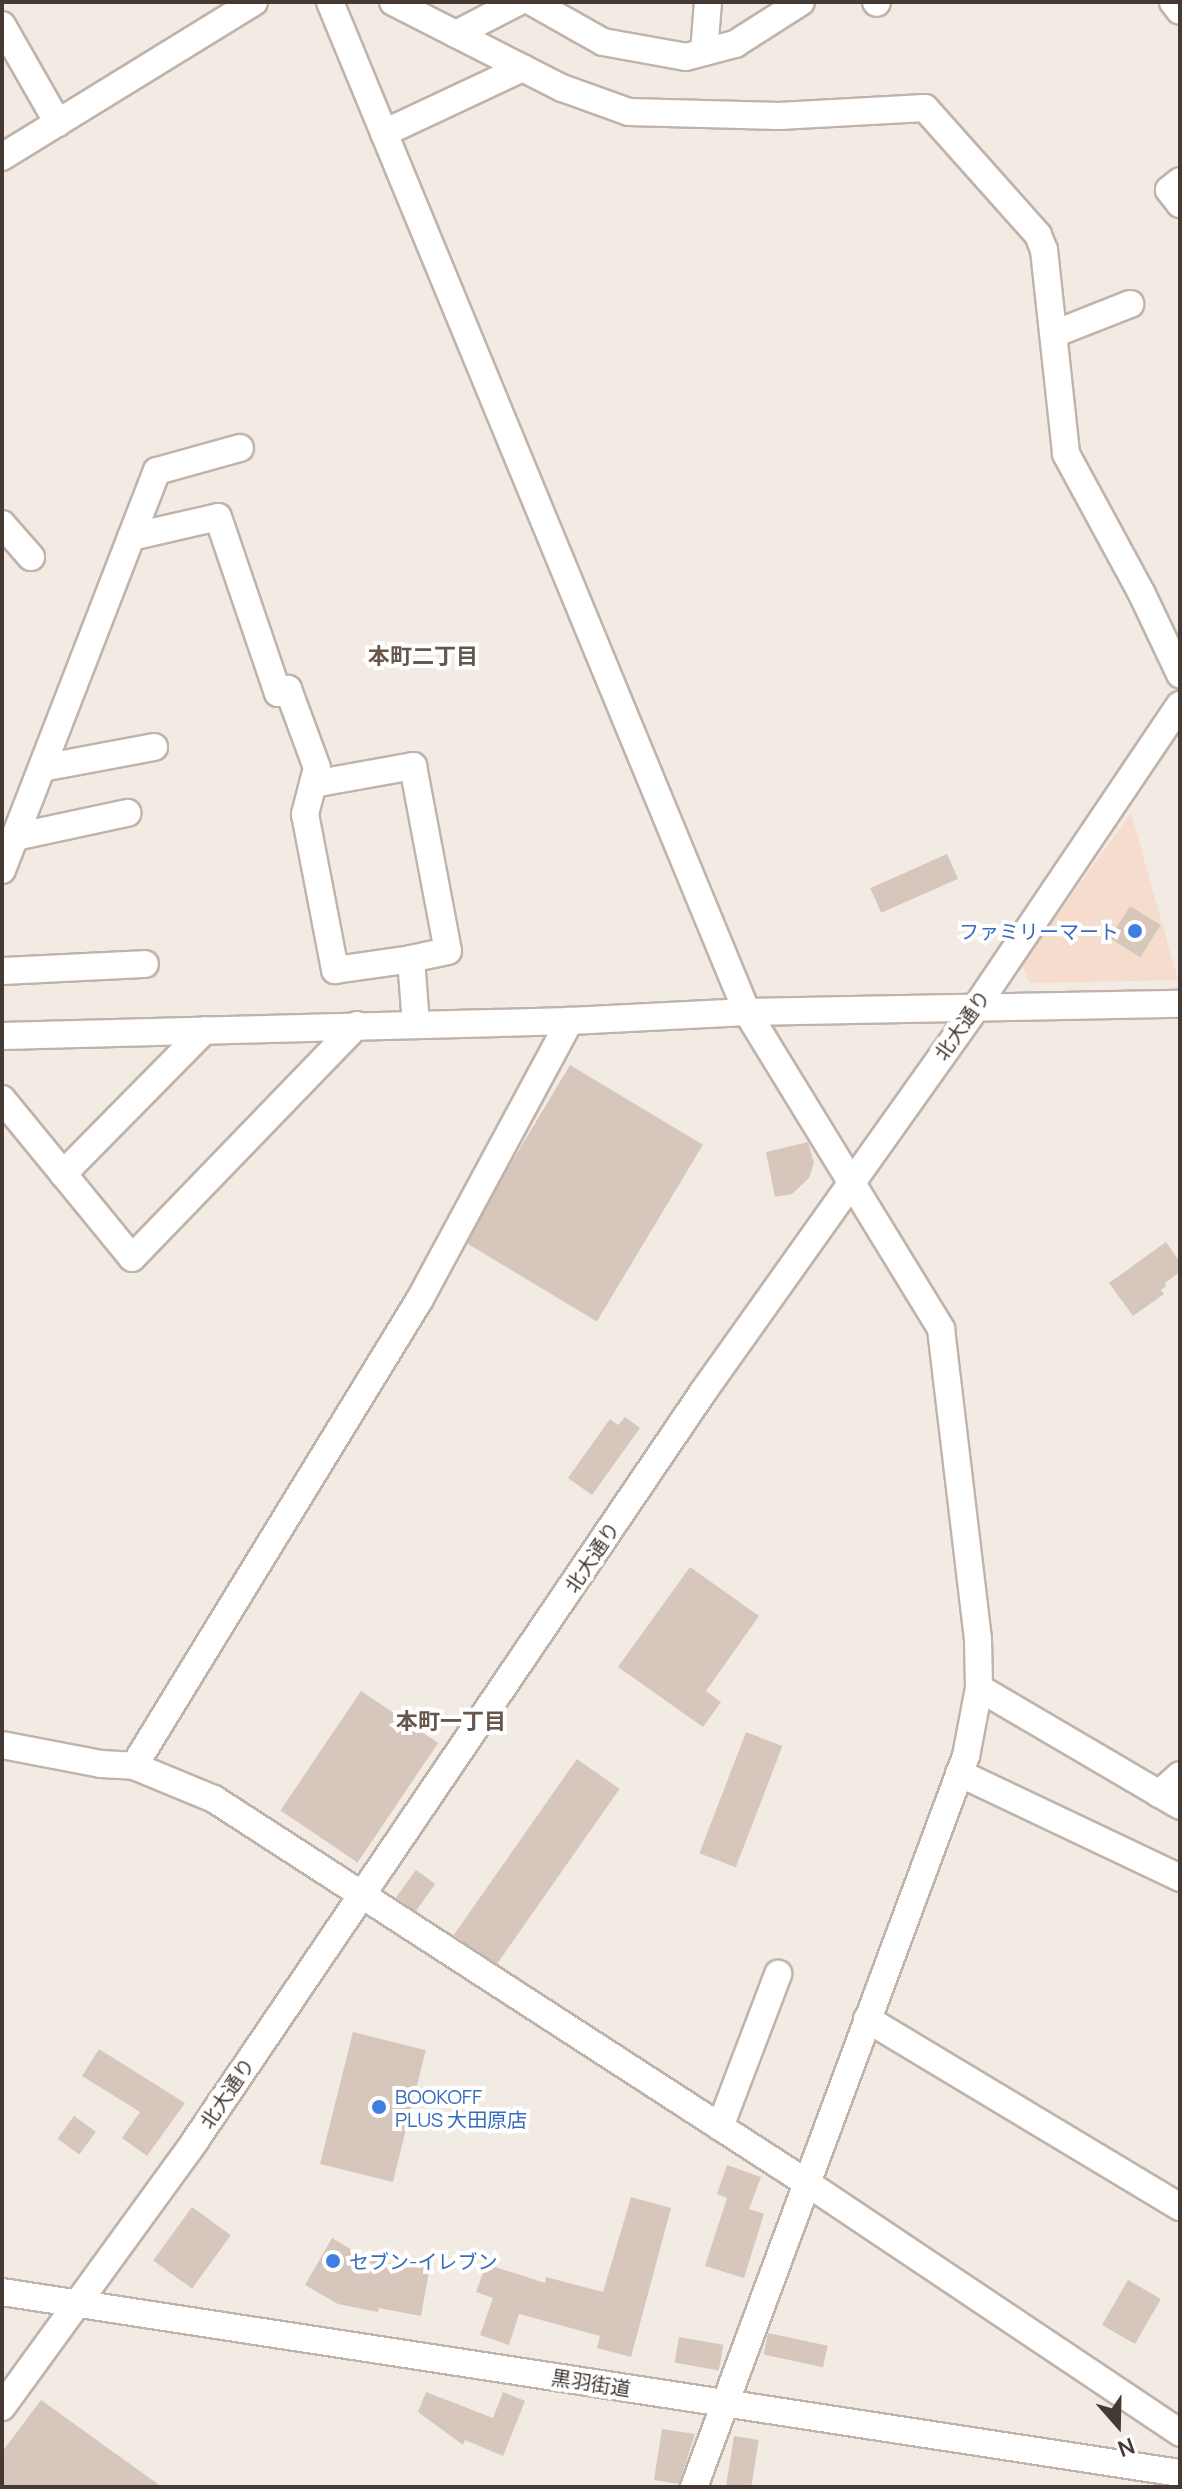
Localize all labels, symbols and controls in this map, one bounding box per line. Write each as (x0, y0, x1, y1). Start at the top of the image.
district label: 本町二丁目 (368, 644, 478, 670)
place label: ファミリーマート (959, 919, 1119, 943)
marker: ファミリーマート (1126, 922, 1144, 940)
street label: 北大通り (929, 985, 995, 1065)
street label: 北大通り (560, 1517, 624, 1597)
district label: 本町一丁目 (396, 1709, 506, 1735)
street label: 北大通り (195, 2053, 259, 2133)
place label: BOOKOFF PLUS 大田原店 (395, 2084, 527, 2131)
marker: BOOKOFF PLUS 大田原店 (370, 2098, 388, 2116)
place label: セブン-イレブン (349, 2249, 497, 2273)
marker: セブン-イレブン (324, 2252, 342, 2270)
street label: 黒羽街道 (550, 2365, 632, 2401)
north arrow (1078, 2385, 1158, 2465)
text: N (1114, 2431, 1139, 2464)

